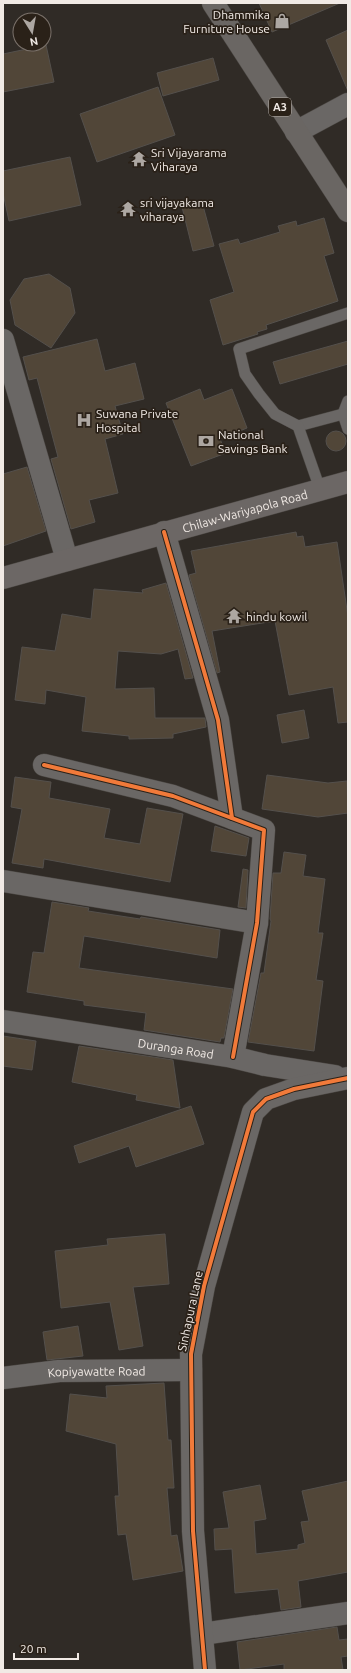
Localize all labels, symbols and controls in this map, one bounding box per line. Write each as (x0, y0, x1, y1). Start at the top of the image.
place label: Dhammika Furniture House (183, 8, 270, 35)
north arrow (12, 12, 52, 52)
shop icon: Dhammika Furniture House (273, 12, 291, 30)
text: N (29, 35, 39, 48)
road number: A3 (269, 98, 291, 116)
place label: Sri Vijayarama Viharaya (151, 146, 227, 173)
temple icon: Sri Vijayarama Viharaya (130, 150, 148, 168)
place label: sri vijayakama viharaya (140, 196, 214, 223)
temple icon: sri vijayakama viharaya (119, 200, 137, 218)
place label: Suwana Private Hospital (96, 407, 178, 434)
hospital icon: Suwana Private Hospital (75, 411, 93, 429)
place label: National Savings Bank (218, 428, 288, 455)
bank icon: National Savings Bank (197, 432, 215, 450)
street label: Chilaw-Wariyapola Road (181, 487, 309, 534)
temple icon: hindu kowil (225, 607, 243, 625)
place label: hindu kowil (246, 610, 307, 623)
street label: Duranga Road (137, 1036, 215, 1060)
street label: Sinhapura Lane (175, 1269, 205, 1353)
street label: Kopiyawatte Road (47, 1364, 146, 1379)
scale bar (14, 1635, 78, 1661)
text: 20 m (20, 1642, 47, 1655)

